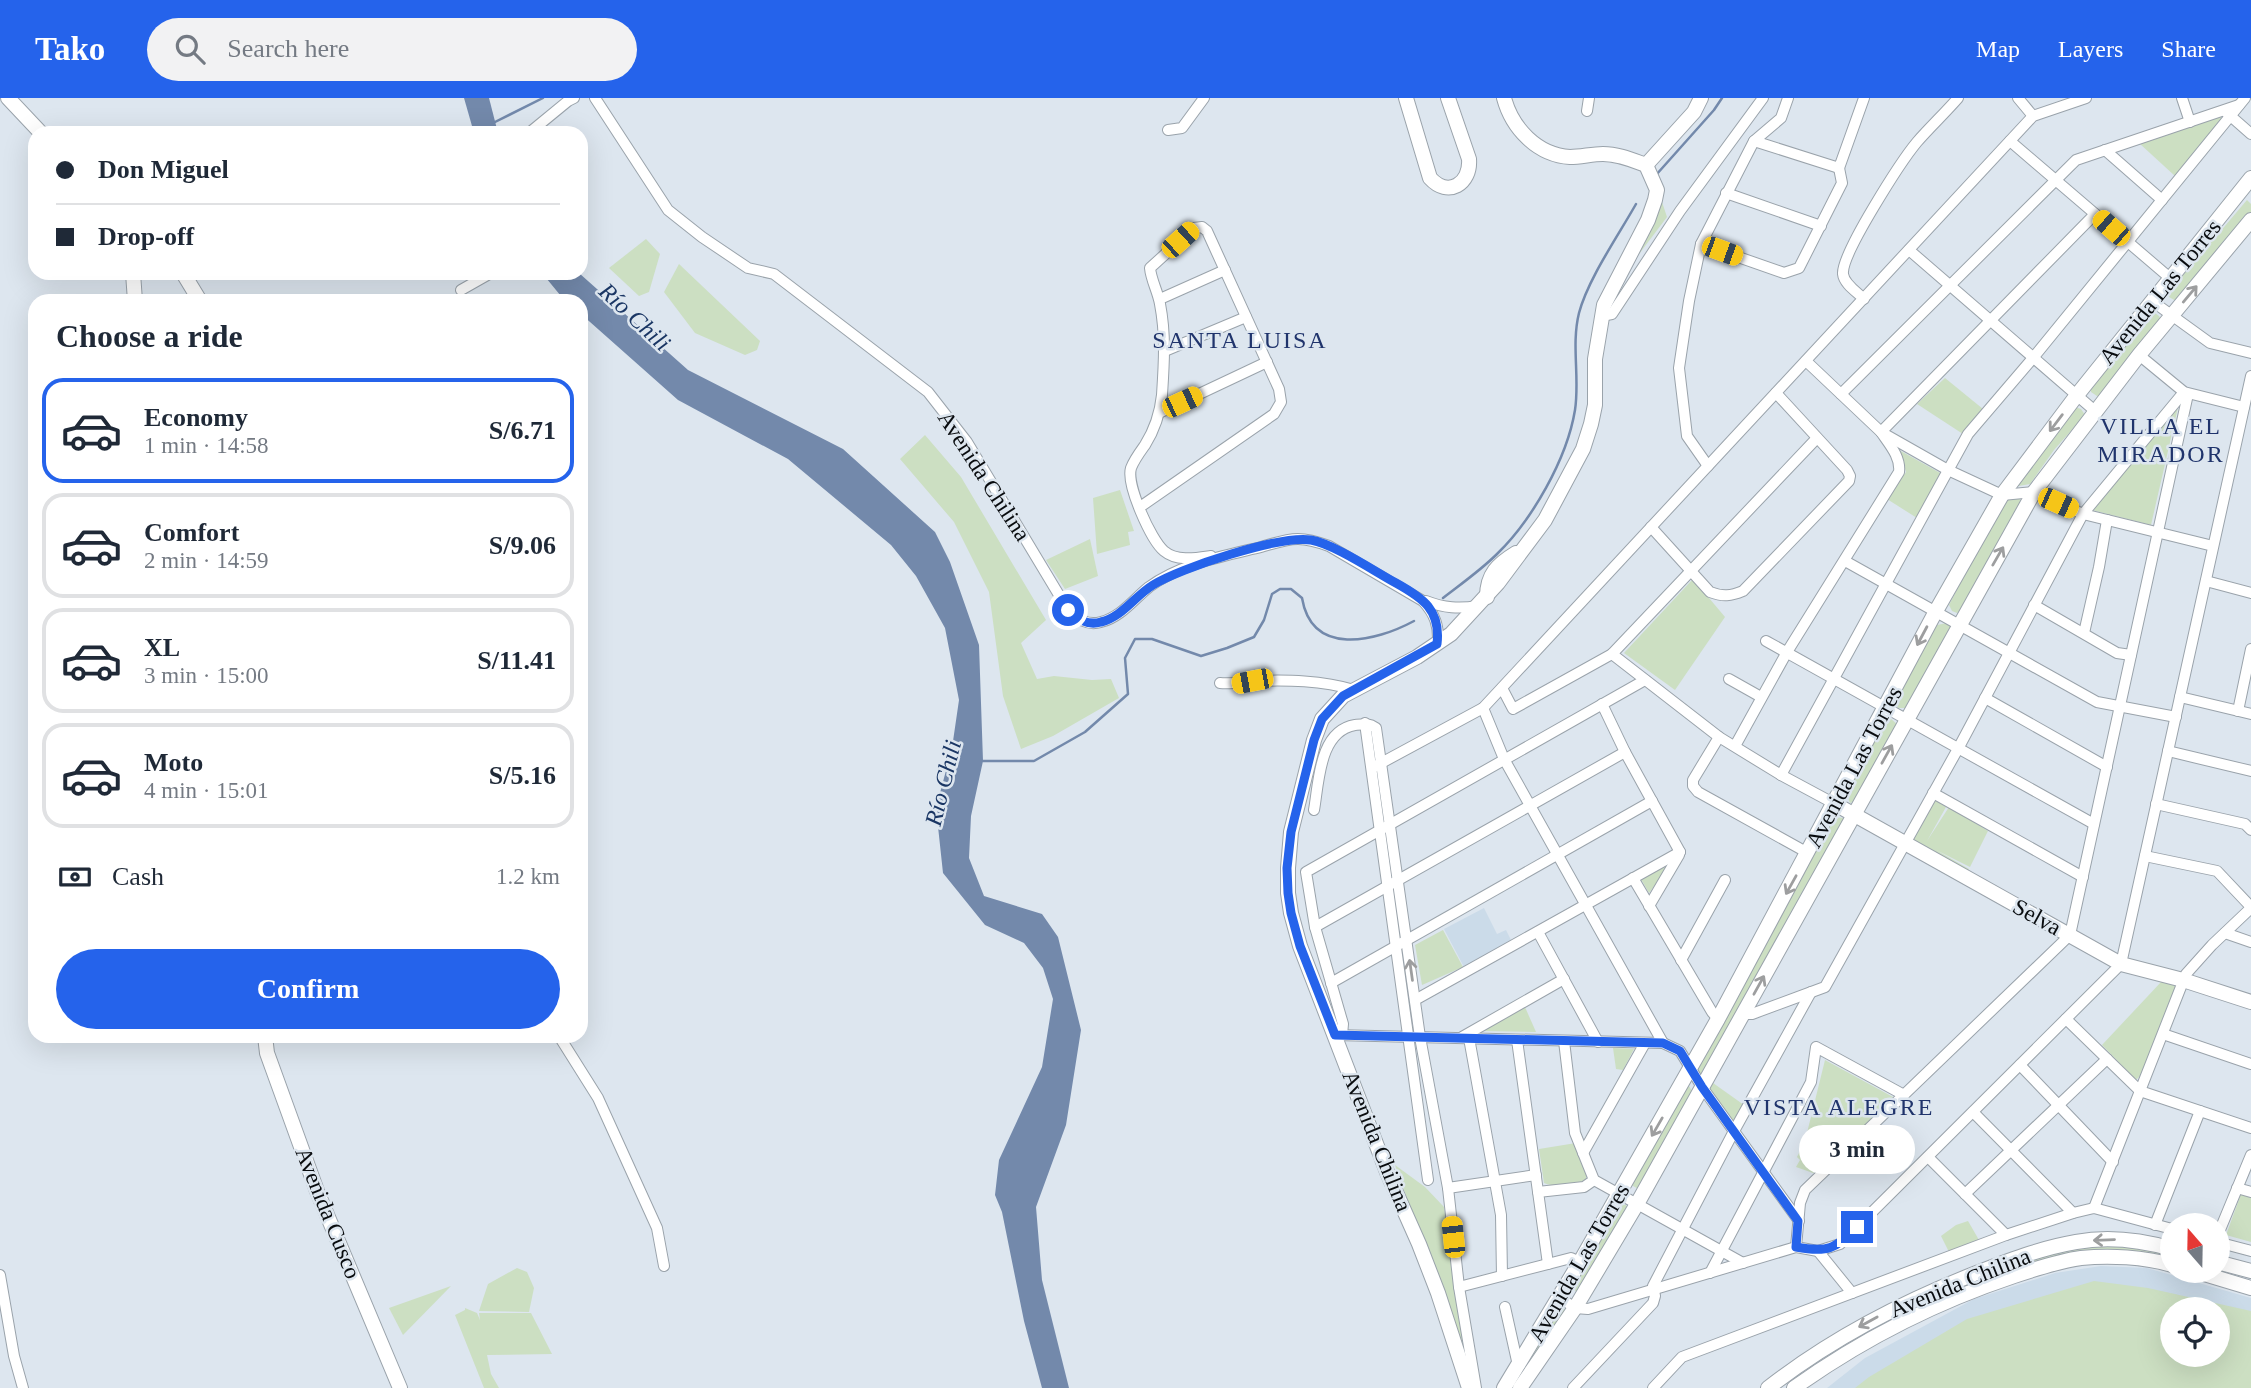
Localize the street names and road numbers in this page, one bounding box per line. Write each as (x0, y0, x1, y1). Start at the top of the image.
street label: Avenida Las Torres (2094, 215, 2226, 369)
street label: Avenida Chilina (933, 406, 1035, 546)
street label: Avenida Las Torres (1801, 682, 1907, 852)
street label: Selva (2009, 894, 2065, 940)
street label: Avenida Chilina (1337, 1067, 1417, 1215)
street label: Avenida Cusco (290, 1144, 366, 1282)
street label: Avenida Las Torres (1523, 1179, 1635, 1347)
street label: Avenida Chilina (1886, 1243, 2034, 1323)

